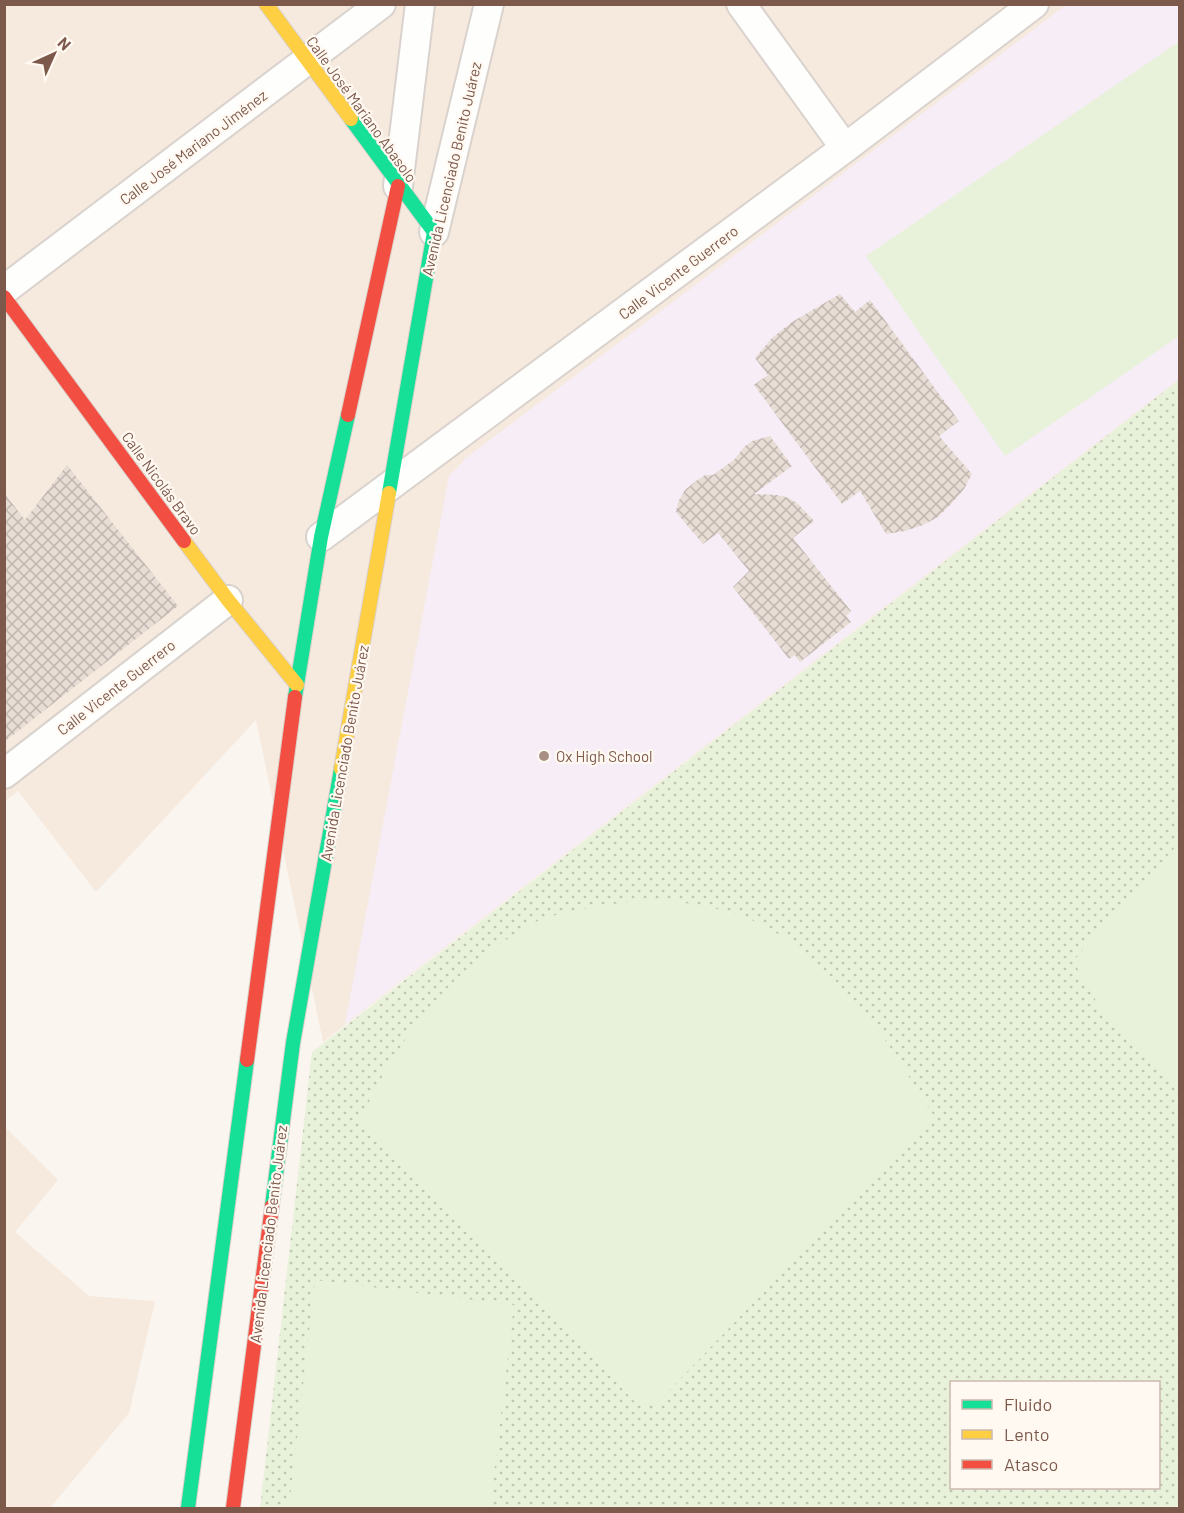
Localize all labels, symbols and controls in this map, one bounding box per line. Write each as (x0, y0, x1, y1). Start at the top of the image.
north arrow (24, 24, 84, 84)
street label: Calle José Mariano Abasolo (303, 32, 421, 186)
text: N (54, 33, 75, 54)
street label: Avenida Licenciado Benito Juárez (418, 60, 484, 278)
street label: Calle José Mariano Jiménez (116, 86, 270, 208)
street label: Calle Vicente Guerrero (615, 221, 741, 323)
street label: Calle Nicolás Bravo (119, 428, 205, 538)
street label: Calle Vicente Guerrero (53, 635, 179, 739)
street label: Avenida Licenciado Benito Juárez (316, 643, 372, 862)
place label: Ox High School (556, 747, 653, 765)
marker: Ox High School (537, 749, 551, 763)
street label: Avenida Licenciado Benito Juárez (246, 1124, 290, 1344)
legend (950, 1381, 1160, 1489)
text: Fluido (1004, 1393, 1052, 1415)
text: Lento (1004, 1423, 1050, 1445)
text: Atasco (1004, 1453, 1058, 1475)

